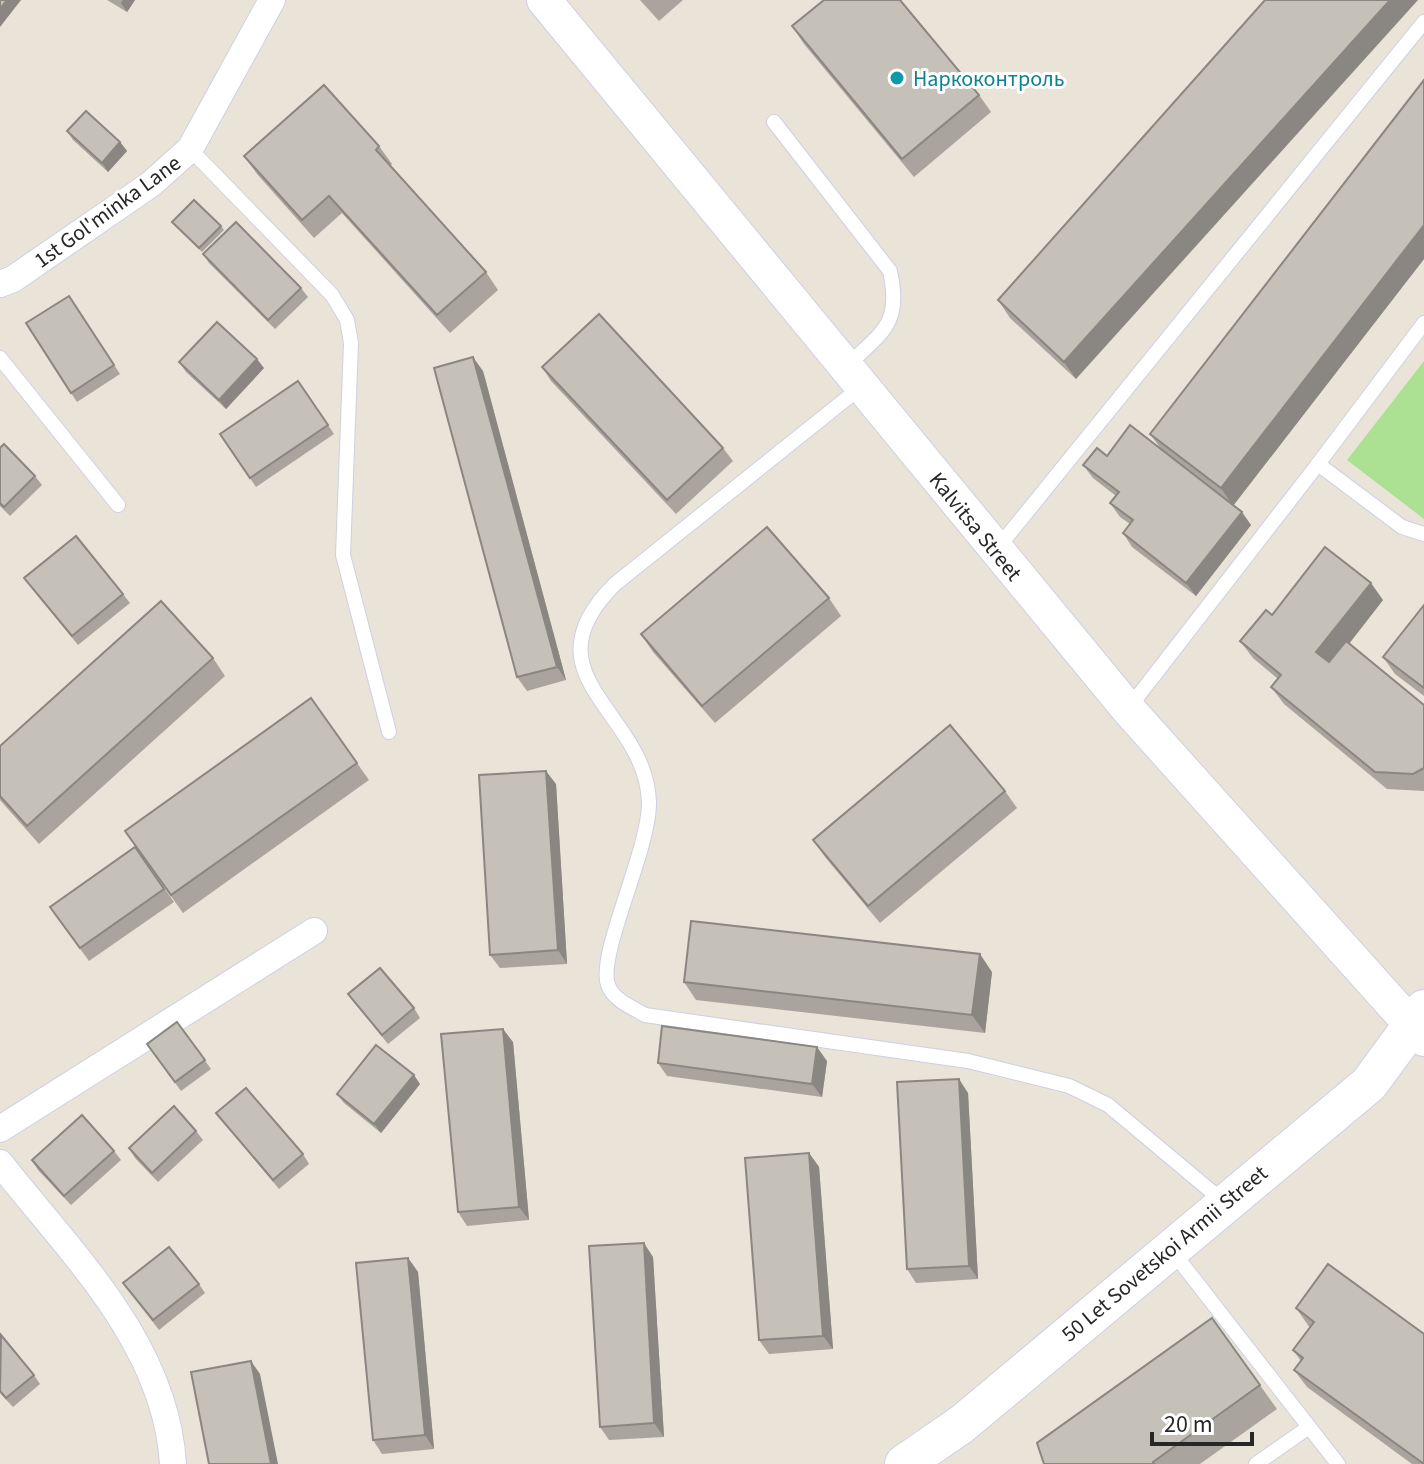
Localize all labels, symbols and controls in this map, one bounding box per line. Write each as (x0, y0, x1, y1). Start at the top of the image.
place label: Наркоконтроль (913, 63, 1065, 95)
marker: Наркоконтроль (888, 69, 906, 87)
street label: 1st Gol'minka Lane (28, 147, 188, 276)
street label: Kalvitsa Street (921, 465, 1030, 588)
street label: 50 Let Sovetskoi Armii Street (1055, 1157, 1275, 1350)
scale bar (1152, 1396, 1252, 1446)
text: 20 m (1164, 1407, 1213, 1442)

